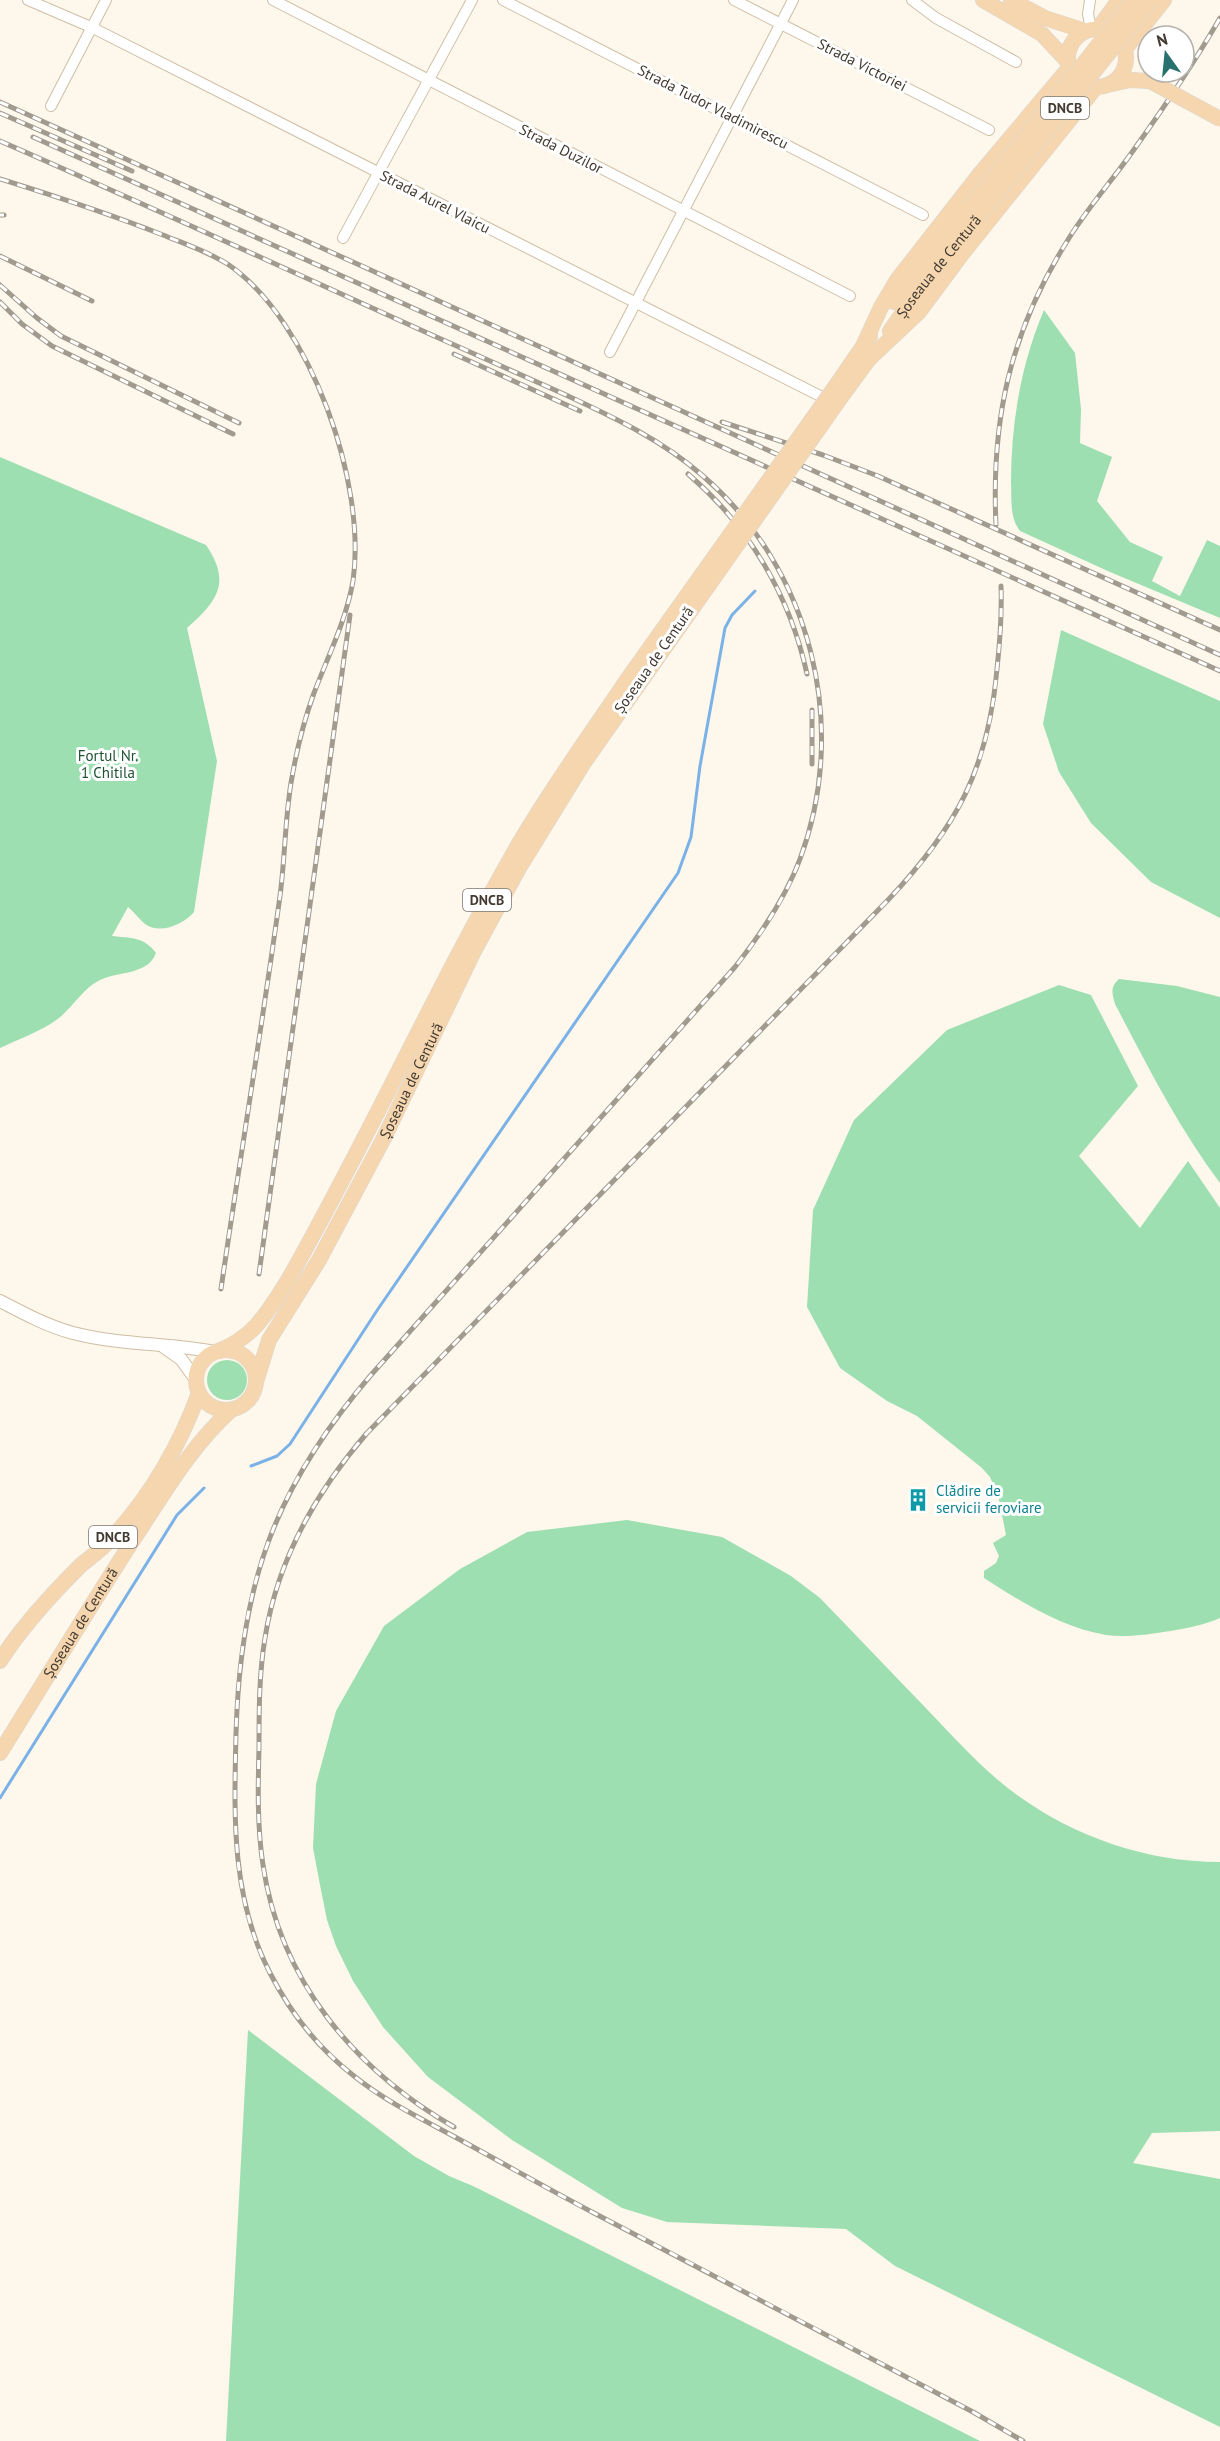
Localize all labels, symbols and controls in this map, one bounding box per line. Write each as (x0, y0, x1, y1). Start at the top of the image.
north arrow (1136, 24, 1196, 84)
text: N (1154, 28, 1170, 51)
street label: Strada Victoriei (814, 34, 910, 95)
street label: Strada Tudor Vladimirescu (635, 60, 792, 153)
road number: DNCB (1041, 97, 1089, 119)
street label: Strada Duzilor (516, 119, 606, 178)
street label: Strada Aurel Vlaicu (377, 166, 494, 238)
street label: Șoseaua de Centură (892, 211, 985, 321)
street label: Șoseaua de Centură (610, 603, 698, 717)
park label: Fortul Nr. 1 Chitila (78, 746, 138, 782)
road number: DNCB (463, 889, 511, 911)
street label: Șoseaua de Centură (375, 1020, 447, 1142)
place label: Clădire de servicii feroviare (936, 1481, 1042, 1517)
building icon: Clădire de servicii feroviare (905, 1487, 931, 1513)
road number: DNCB (89, 1526, 137, 1548)
street label: Șoseaua de Centură (39, 1564, 122, 1681)

